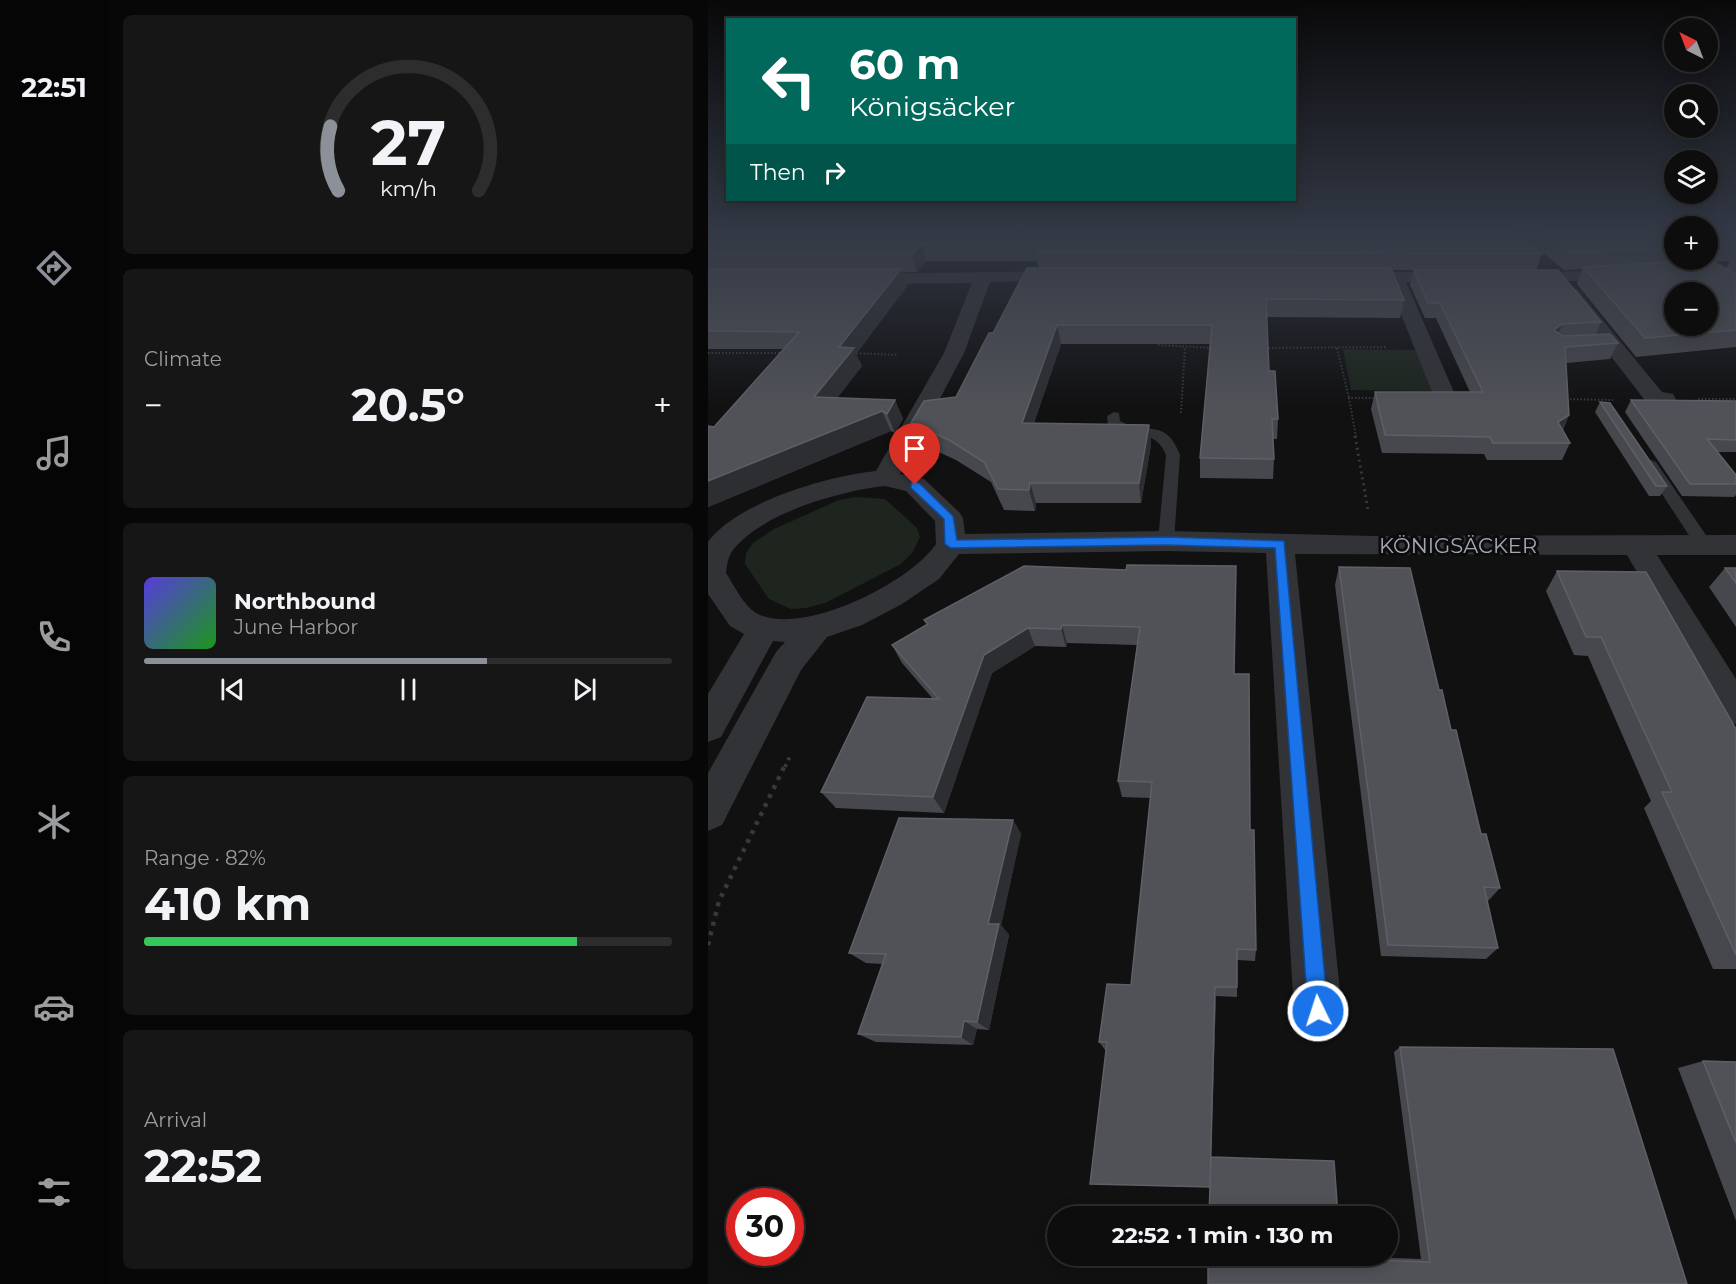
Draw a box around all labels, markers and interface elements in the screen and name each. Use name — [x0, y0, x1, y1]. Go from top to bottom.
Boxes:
north arrow — [1664, 18, 1718, 72]
map controls — [1664, 18, 1718, 336]
text: 60 m — [849, 38, 960, 90]
icon: left — [750, 42, 828, 120]
text: 22:51 — [21, 71, 87, 104]
button: search — [1664, 84, 1718, 138]
text: Königsäcker — [849, 90, 1015, 123]
text: 27 — [370, 106, 446, 182]
button: layers — [1664, 150, 1718, 204]
icon: right — [818, 156, 851, 189]
text: Then — [750, 159, 806, 186]
text: km/h — [379, 176, 437, 202]
button: + — [1664, 216, 1718, 270]
icon: directions — [33, 247, 75, 289]
button: − — [1664, 282, 1718, 336]
text: Climate — [144, 347, 222, 371]
text: 20.5° — [351, 377, 465, 432]
text: − — [144, 385, 163, 425]
text: + — [653, 385, 672, 425]
pin — [889, 423, 940, 485]
icon: music — [33, 432, 75, 474]
icon: arrive — [898, 432, 931, 465]
street label: KÖNIGSÄCKER — [1379, 533, 1537, 558]
text: Northbound — [234, 588, 376, 615]
text: June Harbor — [234, 615, 358, 639]
icon: phone — [33, 616, 75, 658]
icon: previous — [216, 673, 249, 706]
icon: pause — [392, 673, 425, 706]
icon: next — [568, 673, 601, 706]
icon: climate — [33, 801, 75, 843]
text: Range · 82% — [144, 846, 266, 870]
text: 410 km — [144, 876, 311, 931]
position arrow — [1286, 979, 1350, 1043]
icon: car — [33, 986, 75, 1028]
text: Arrival — [144, 1108, 207, 1132]
text: 22:52 — [144, 1138, 262, 1193]
icon: filters — [33, 1171, 75, 1213]
speed limit sign: 30 — [726, 1188, 804, 1266]
text: 22:52 · 1 min · 130 m — [1112, 1222, 1333, 1249]

